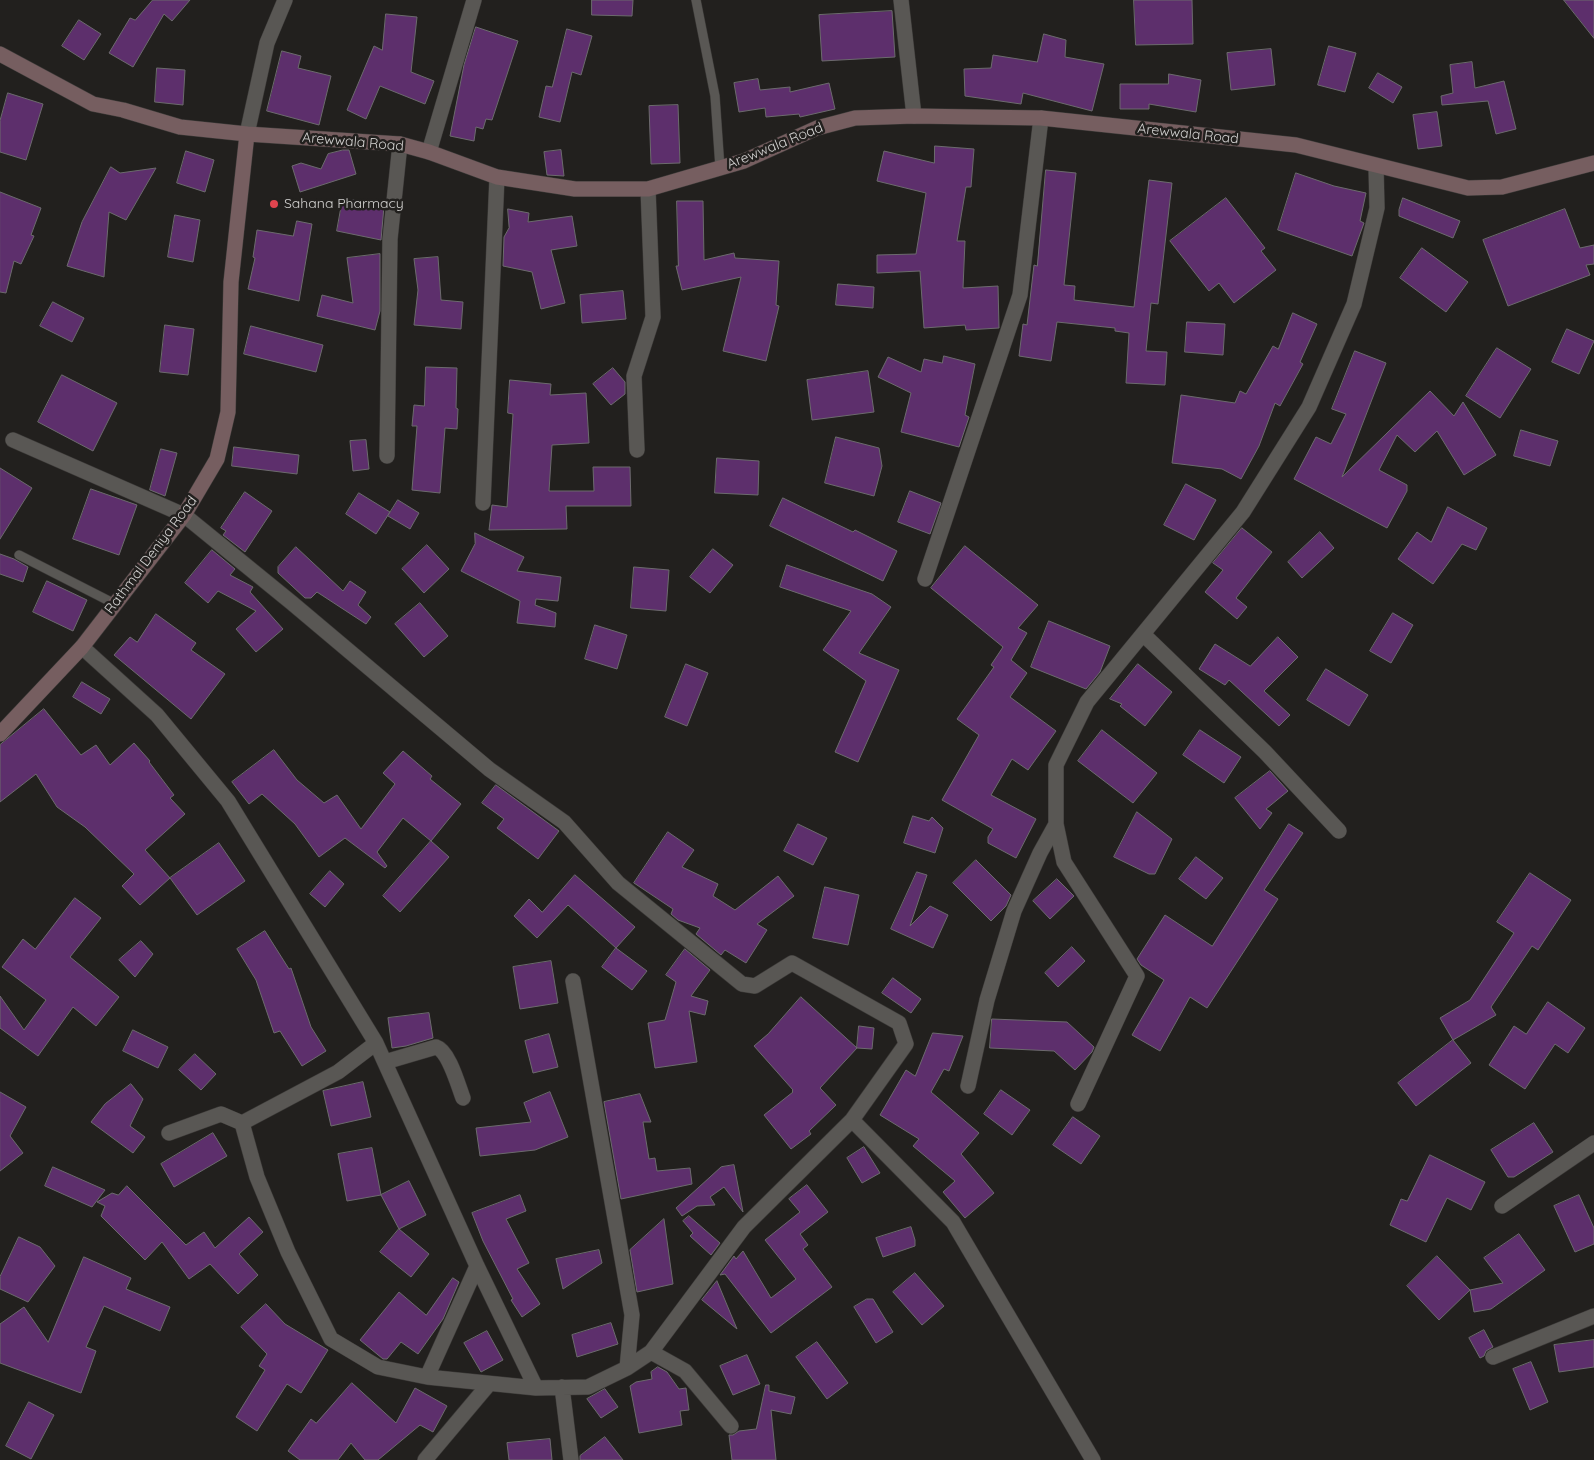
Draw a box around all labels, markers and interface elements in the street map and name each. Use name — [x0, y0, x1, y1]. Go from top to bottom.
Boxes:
street label: Arewwala Road — [725, 119, 825, 173]
street label: Arewwala Road — [1136, 120, 1240, 148]
street label: Arewwala Road — [302, 129, 404, 155]
place label: Sahana Pharmacy — [284, 196, 404, 212]
marker: Sahana Pharmacy — [268, 198, 280, 210]
street label: Rathmal Deniya Road — [101, 493, 201, 617]

